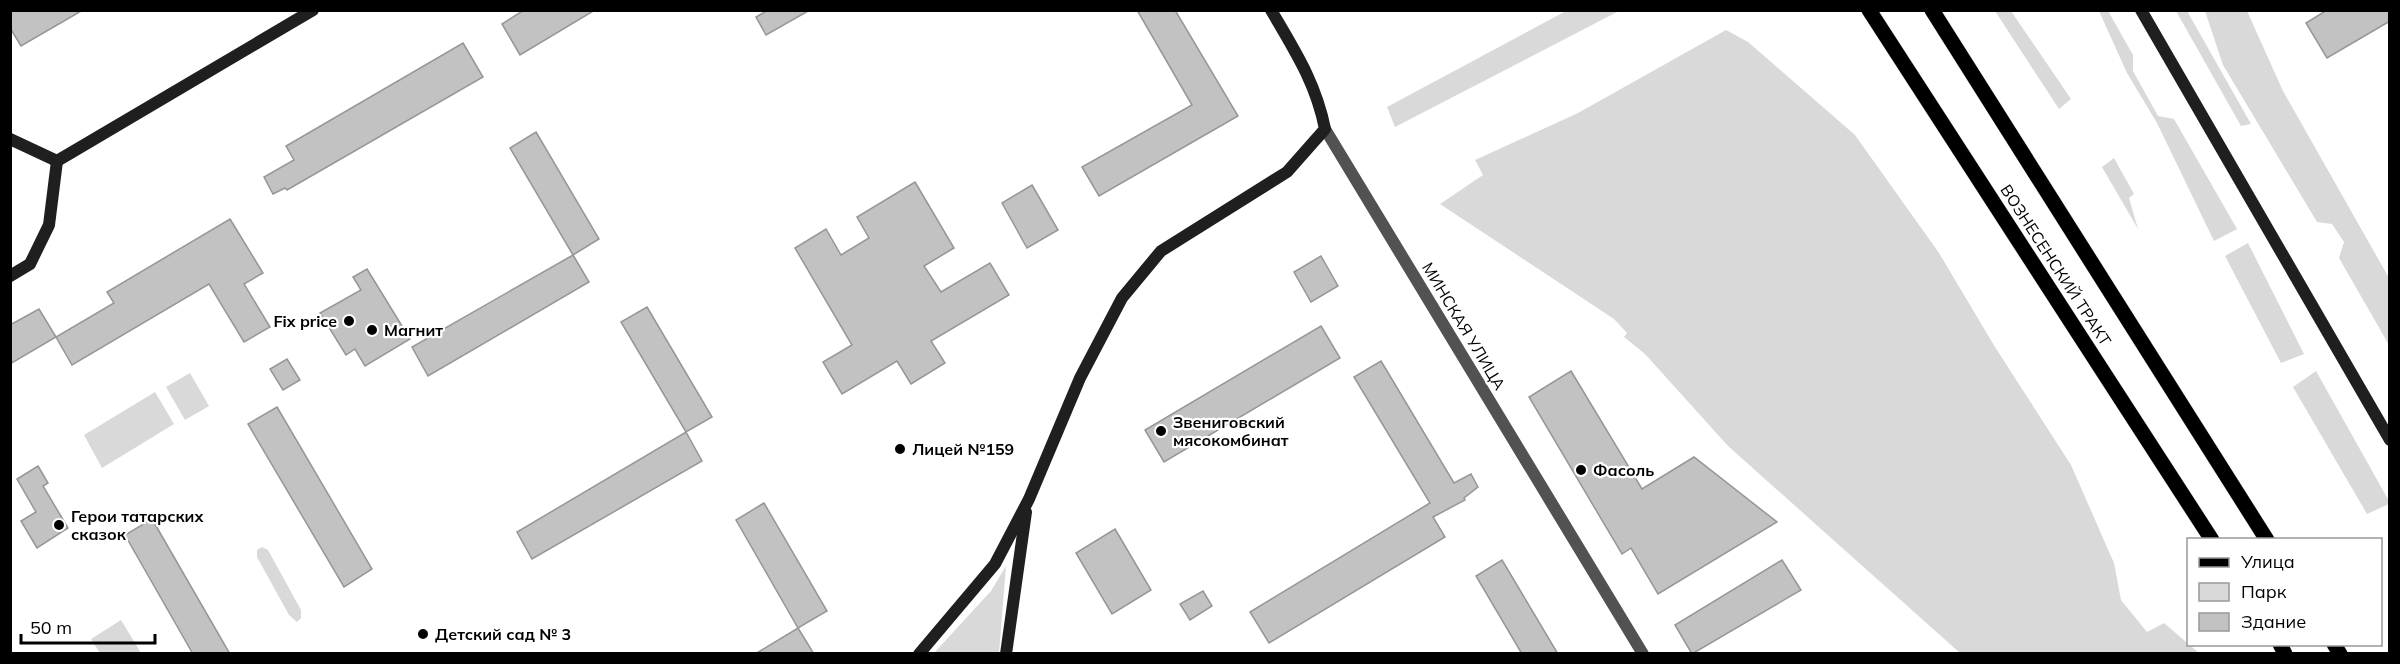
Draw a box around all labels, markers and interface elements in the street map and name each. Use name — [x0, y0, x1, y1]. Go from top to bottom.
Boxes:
street label: ВОЗНЕСЕНСКИЙ ТРАКТ — [1996, 181, 2116, 350]
street label: МИНСКАЯ УЛИЦА — [1418, 259, 1510, 394]
place label: Fix price — [273, 311, 337, 331]
marker: Fix price — [342, 314, 356, 328]
place label: Магнит — [384, 320, 443, 340]
marker: Магнит — [365, 323, 379, 337]
place label: Звениговский мясокомбинат — [1173, 412, 1289, 450]
marker: Звениговский мясокомбинат — [1154, 424, 1168, 438]
place label: Лицей №159 — [912, 439, 1014, 459]
marker: Лицей №159 — [893, 442, 907, 456]
place label: Фасоль — [1593, 460, 1654, 480]
marker: Фасоль — [1574, 463, 1588, 477]
place label: Герои татарских сказок — [71, 506, 204, 544]
marker: Герои татарских сказок — [52, 518, 66, 532]
legend — [2187, 538, 2382, 646]
text: Улица — [2240, 550, 2295, 573]
text: Парк — [2241, 580, 2287, 603]
scale bar — [21, 607, 154, 645]
text: Здание — [2241, 610, 2306, 633]
text: 50 m — [30, 616, 72, 639]
place label: Детский сад № 3 — [435, 624, 571, 644]
marker: Детский сад № 3 — [416, 627, 430, 641]

